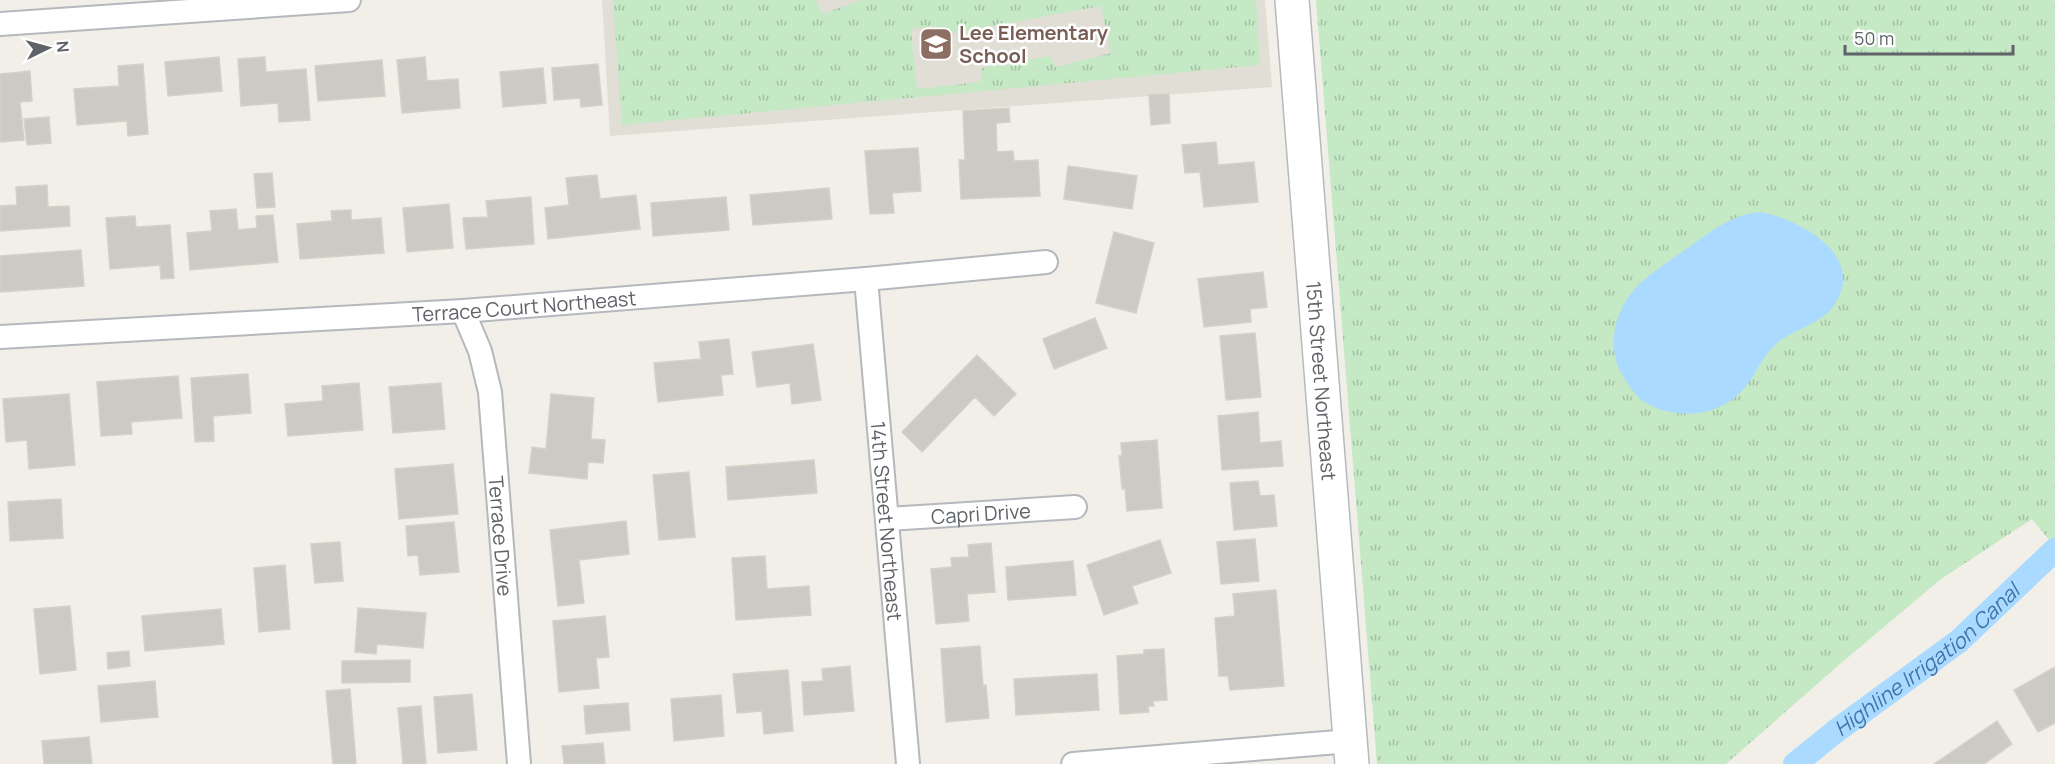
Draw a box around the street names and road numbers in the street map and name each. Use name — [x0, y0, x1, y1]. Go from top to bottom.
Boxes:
street label: 15th Street Northeast — [1301, 280, 1343, 482]
street label: Terrace Court Northeast — [411, 284, 637, 327]
street label: 14th Street Northeast — [865, 420, 909, 622]
street label: Terrace Drive — [483, 475, 519, 597]
street label: Capri Drive — [930, 496, 1032, 530]

